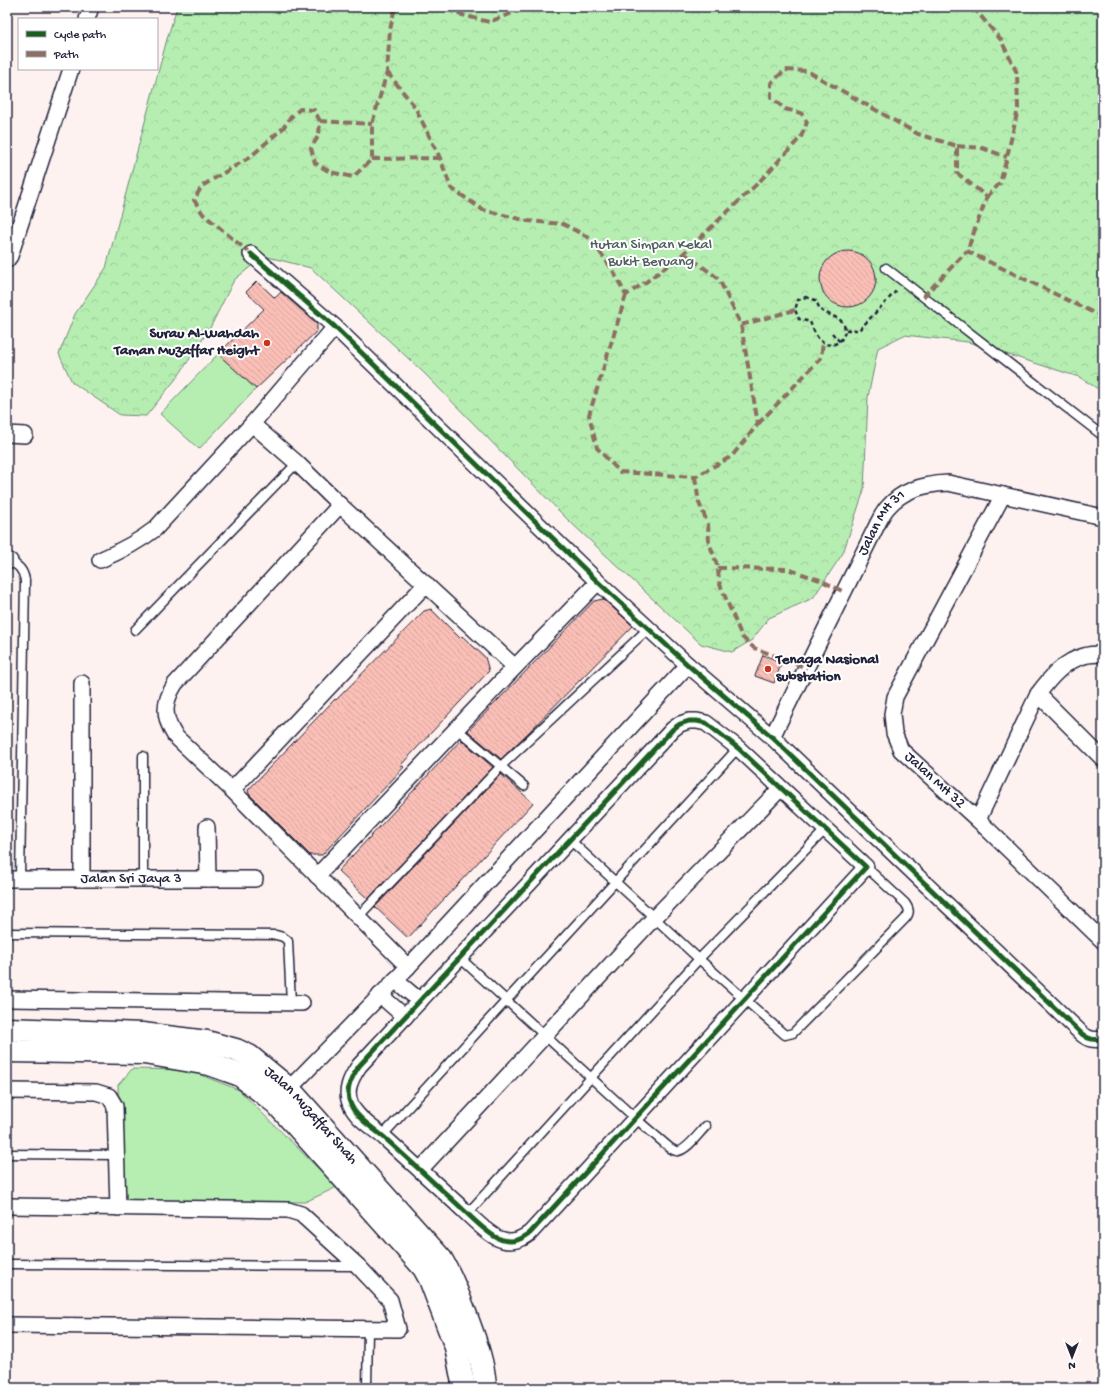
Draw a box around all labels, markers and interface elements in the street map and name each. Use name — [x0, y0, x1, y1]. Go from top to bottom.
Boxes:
legend — [18, 18, 158, 70]
text: Cycle path — [54, 29, 107, 43]
text: Path — [53, 49, 79, 63]
park label: Hutan Simpan Kekal Bukit Beruang — [590, 236, 712, 271]
place label: Surau Al-Wahdah Taman Muzaffar Height — [113, 325, 261, 360]
marker: Surau Al-Wahdah Taman Muzaffar Height — [262, 338, 272, 348]
street label: Jalan MH 31 — [854, 486, 909, 559]
place label: Tenaga Nasional substation — [775, 651, 880, 686]
marker: Tenaga Nasional substation — [763, 664, 773, 674]
street label: Jalan MH 32 — [900, 748, 969, 813]
street label: Jalan Sri Jaya 3 — [80, 870, 182, 888]
street label: Jalan Muzaffar Shah — [260, 1063, 361, 1168]
north arrow — [1052, 1337, 1092, 1377]
text: N — [1068, 1359, 1076, 1371]

